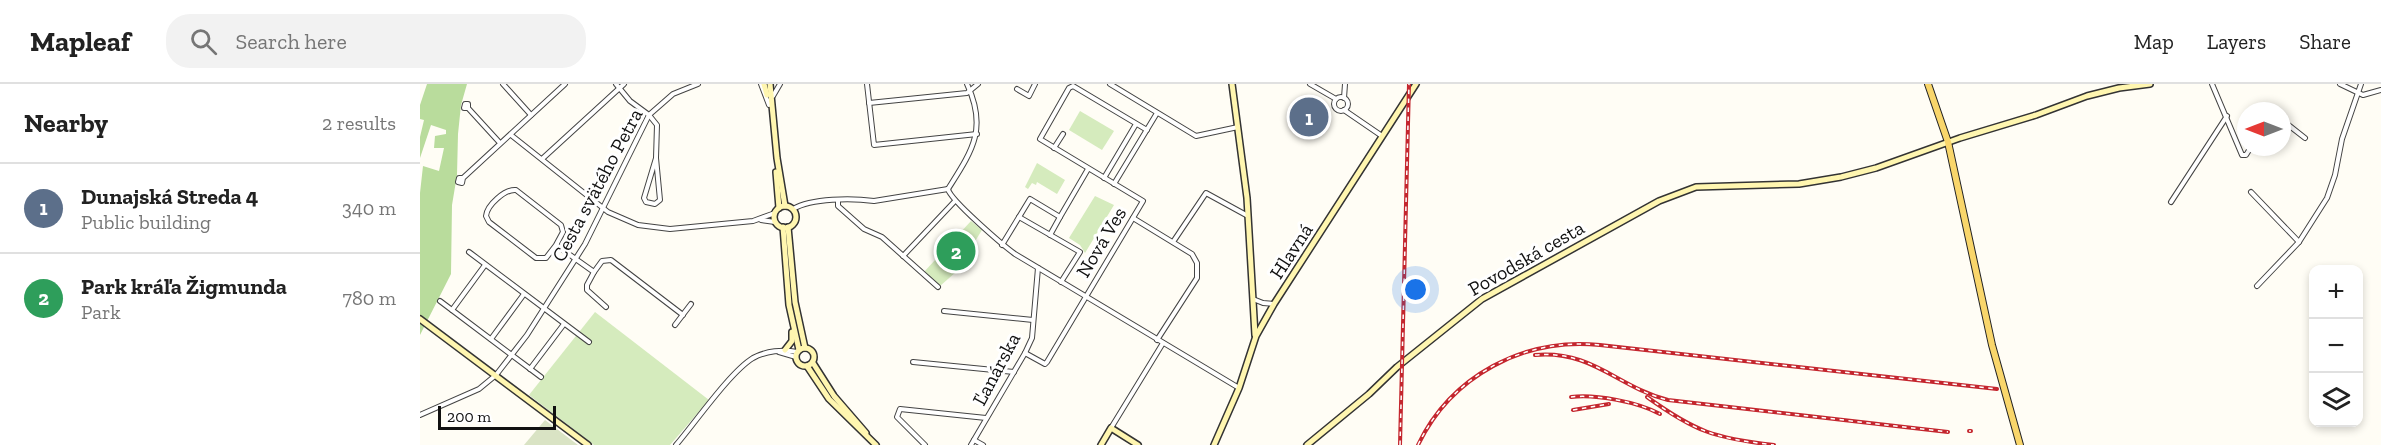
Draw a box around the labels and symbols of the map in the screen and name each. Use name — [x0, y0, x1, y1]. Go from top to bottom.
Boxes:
pin: 1 — [1290, 94, 1328, 140]
north arrow — [2237, 102, 2291, 156]
street label: Cesta svätého Petra — [546, 104, 648, 266]
street label: Nová Ves — [1071, 202, 1131, 282]
street label: Povodská cesta — [1464, 215, 1589, 301]
street label: Hlavná — [1264, 219, 1318, 283]
pin: 2 — [936, 228, 976, 274]
your location — [1401, 275, 1430, 304]
street label: Ľanárska — [967, 328, 1025, 409]
scale bar — [438, 403, 556, 430]

